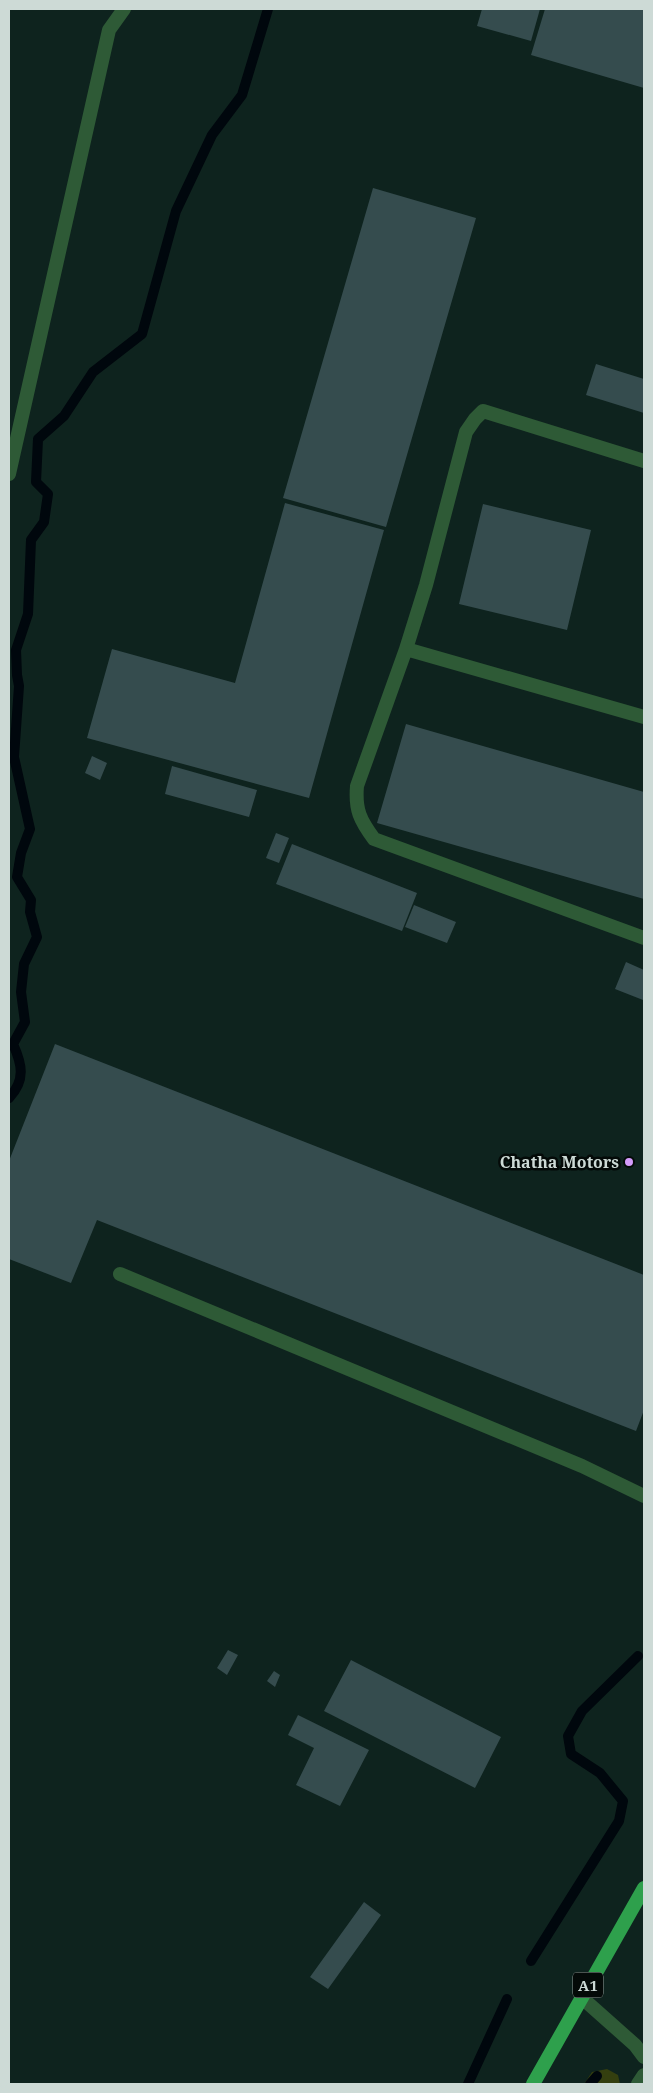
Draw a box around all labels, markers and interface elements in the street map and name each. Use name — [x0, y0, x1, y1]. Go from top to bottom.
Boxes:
place label: Chatha Motors — [500, 1151, 619, 1173]
marker: Chatha Motors — [623, 1156, 635, 1168]
road number: A1 — [573, 1972, 603, 1998]

